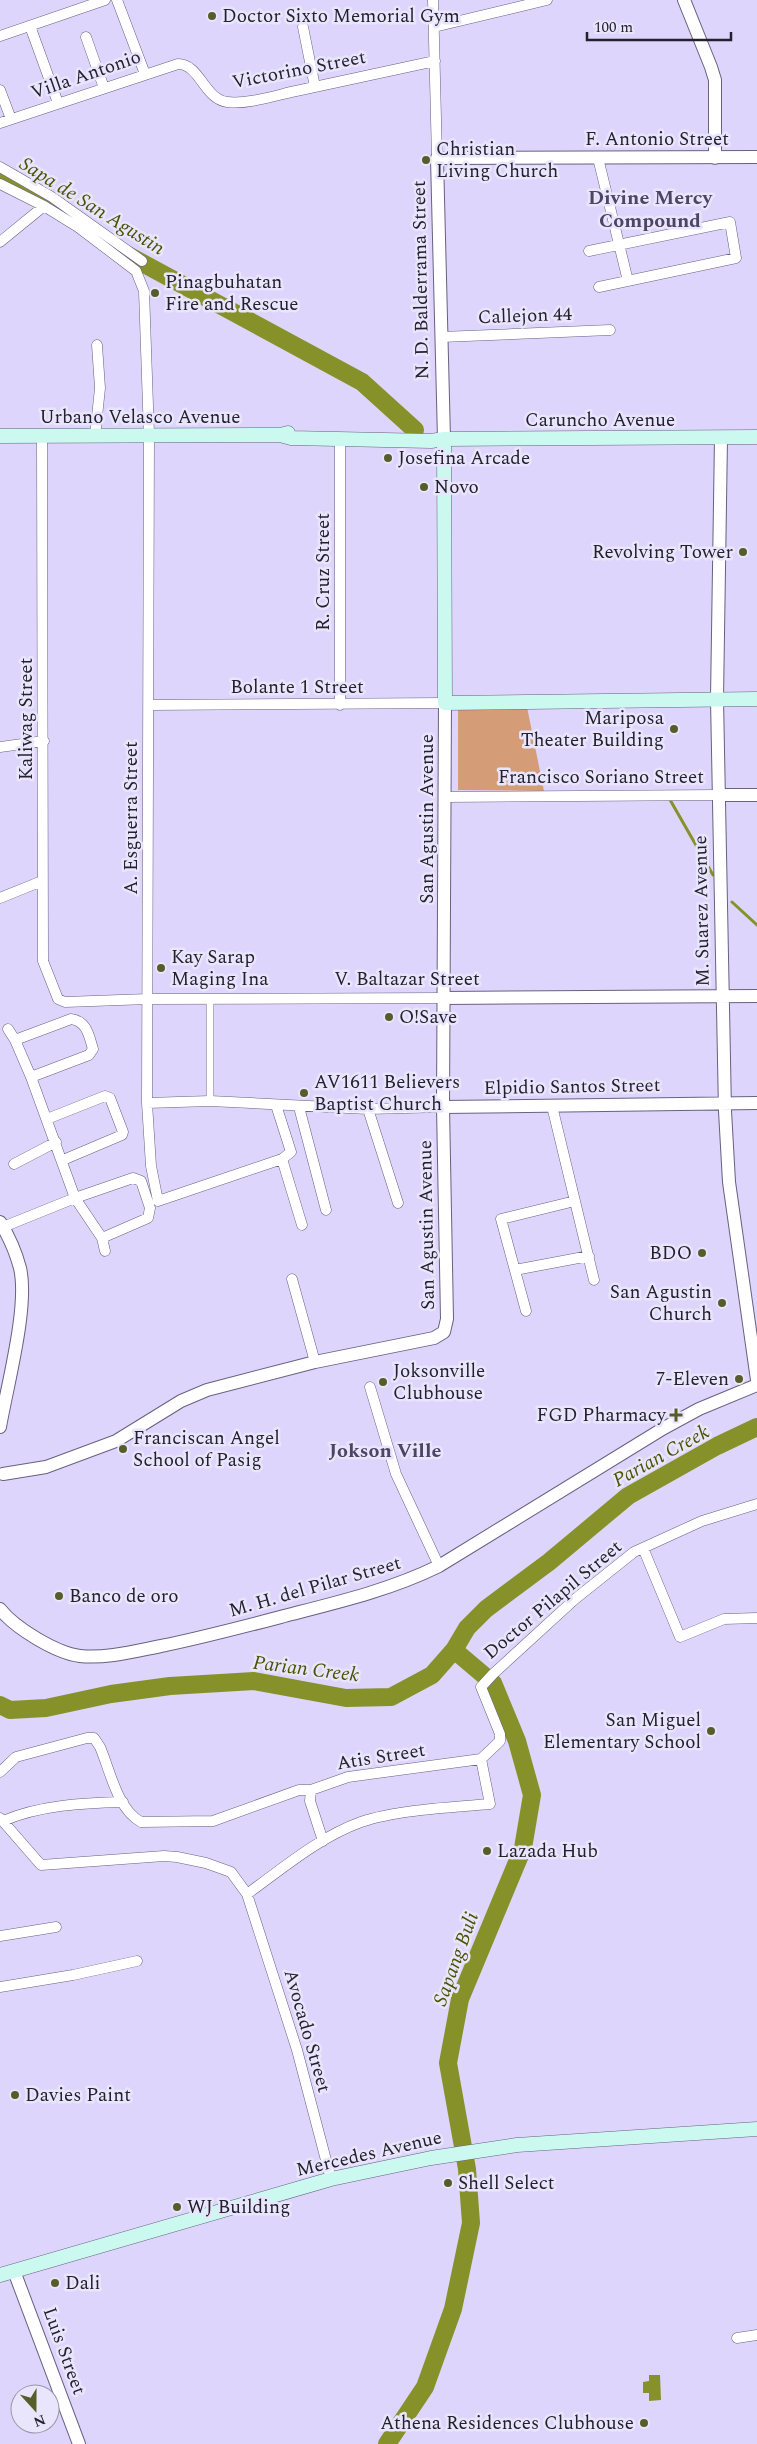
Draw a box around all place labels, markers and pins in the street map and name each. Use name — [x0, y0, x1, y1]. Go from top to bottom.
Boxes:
place label: Doctor Sixto Memorial Gym — [222, 2, 460, 31]
marker: Doctor Sixto Memorial Gym — [206, 10, 218, 22]
place label: Christian Living Church — [436, 135, 558, 186]
marker: Christian Living Church — [420, 154, 432, 166]
place label: Pinagbuhatan Fire and Rescue — [165, 268, 299, 319]
marker: Pinagbuhatan Fire and Rescue — [149, 287, 161, 299]
place label: Josefina Arcade — [398, 444, 530, 473]
marker: Josefina Arcade — [382, 452, 394, 464]
place label: Novo — [434, 473, 479, 502]
marker: Novo — [418, 481, 430, 493]
place label: Revolving Tower — [592, 538, 733, 567]
marker: Revolving Tower — [737, 546, 749, 558]
place label: Mariposa Theater Building — [521, 704, 665, 755]
marker: Mariposa Theater Building — [668, 723, 680, 735]
place label: Kay Sarap Maging Ina — [171, 943, 269, 994]
marker: Kay Sarap Maging Ina — [155, 962, 167, 974]
place label: O!Save — [399, 1003, 457, 1032]
marker: O!Save — [383, 1011, 395, 1023]
place label: AV1611 Believers Baptist Church — [314, 1068, 460, 1119]
marker: AV1611 Believers Baptist Church — [298, 1087, 310, 1099]
place label: BDO — [649, 1239, 692, 1268]
marker: BDO — [696, 1247, 708, 1259]
place label: San Agustin Church — [610, 1278, 712, 1329]
marker: San Agustin Church — [716, 1297, 728, 1309]
place label: Joksonville Clubhouse — [393, 1357, 485, 1408]
place label: 7-Eleven — [656, 1365, 729, 1394]
marker: 7-Eleven — [733, 1373, 745, 1385]
marker: Joksonville Clubhouse — [377, 1376, 389, 1388]
place label: FGD Pharmacy — [537, 1401, 667, 1430]
marker: FGD Pharmacy — [670, 1409, 682, 1421]
place label: Franciscan Angel School of Pasig — [133, 1424, 280, 1475]
marker: Franciscan Angel School of Pasig — [117, 1443, 129, 1455]
place label: Banco de oro — [69, 1582, 179, 1611]
marker: Banco de oro — [53, 1590, 65, 1602]
place label: San Miguel Elementary School — [543, 1706, 701, 1757]
marker: San Miguel Elementary School — [705, 1725, 717, 1737]
place label: Lazada Hub — [497, 1837, 598, 1866]
marker: Lazada Hub — [481, 1845, 493, 1857]
place label: Davies Paint — [25, 2081, 131, 2110]
marker: Davies Paint — [9, 2089, 21, 2101]
place label: Shell Select — [458, 2169, 555, 2198]
marker: Shell Select — [442, 2177, 454, 2189]
place label: WJ Building — [187, 2193, 290, 2222]
marker: WJ Building — [171, 2201, 183, 2213]
place label: Dali — [65, 2269, 100, 2298]
marker: Dali — [49, 2277, 61, 2289]
place label: Athena Residences Clubhouse — [380, 2409, 634, 2438]
marker: Athena Residences Clubhouse — [638, 2417, 650, 2429]

